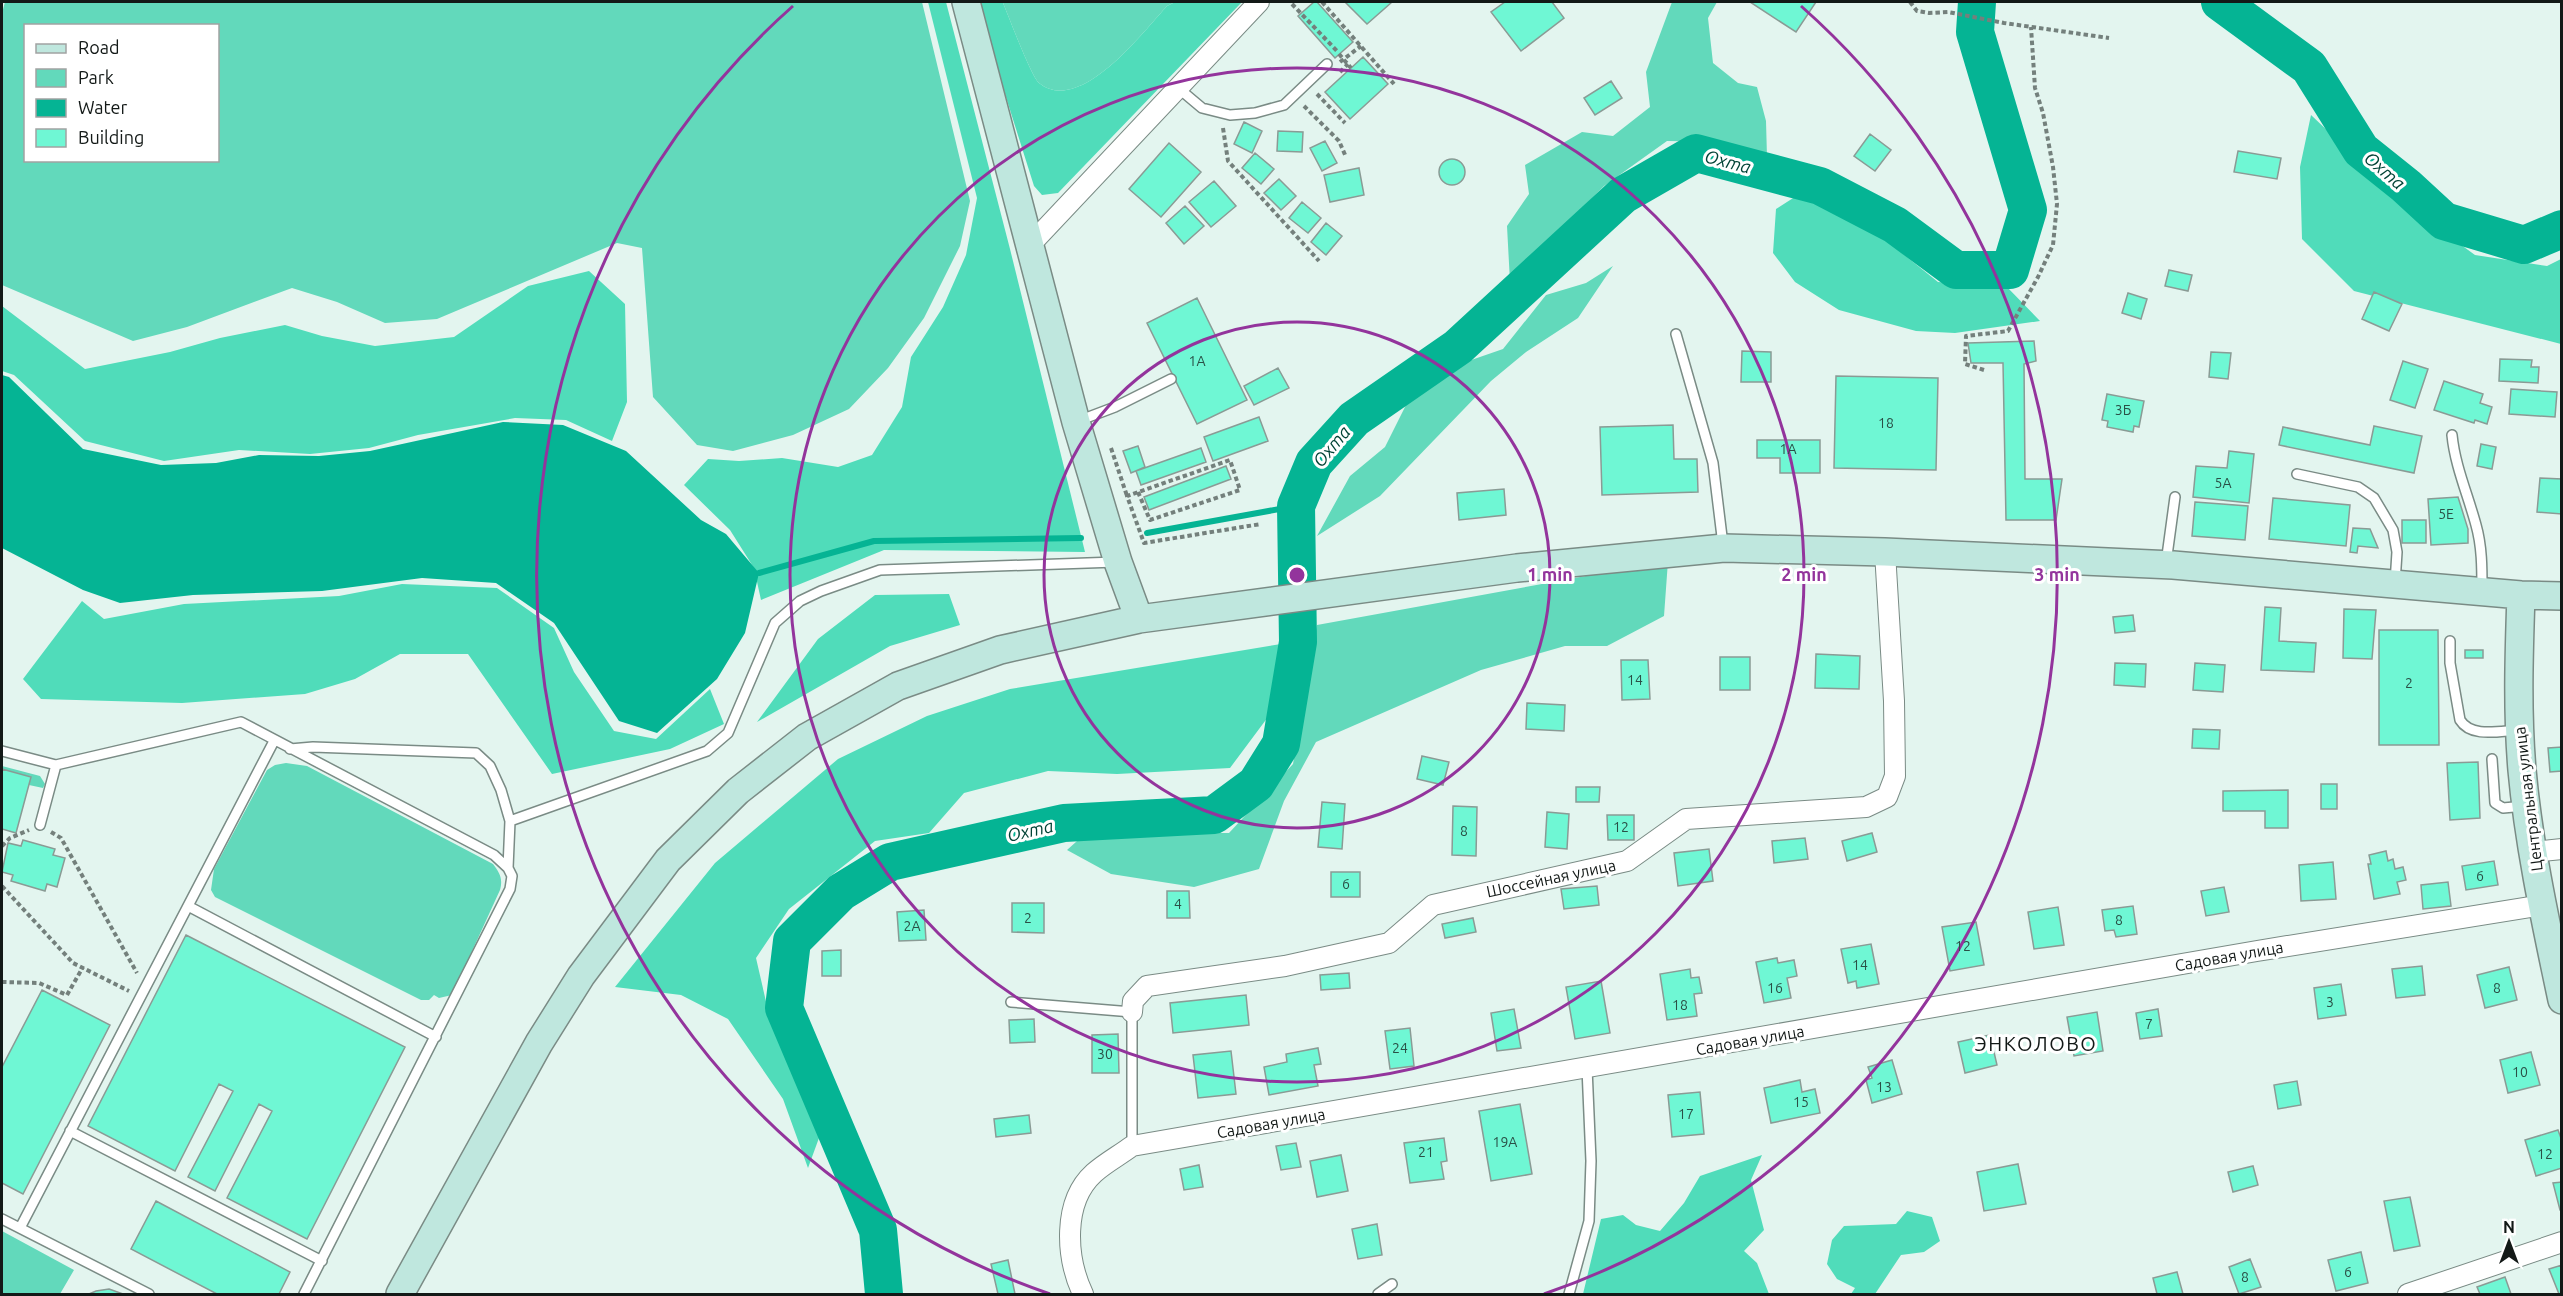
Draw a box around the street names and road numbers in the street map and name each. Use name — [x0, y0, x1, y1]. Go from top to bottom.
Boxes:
street label: Центральная улица — [2510, 726, 2546, 872]
street label: Шоссейная улица — [1485, 856, 1617, 900]
street label: Садовая улица — [2173, 938, 2285, 974]
street label: Садовая улица — [1694, 1022, 1806, 1058]
street label: Садовая улица — [1215, 1105, 1327, 1141]

